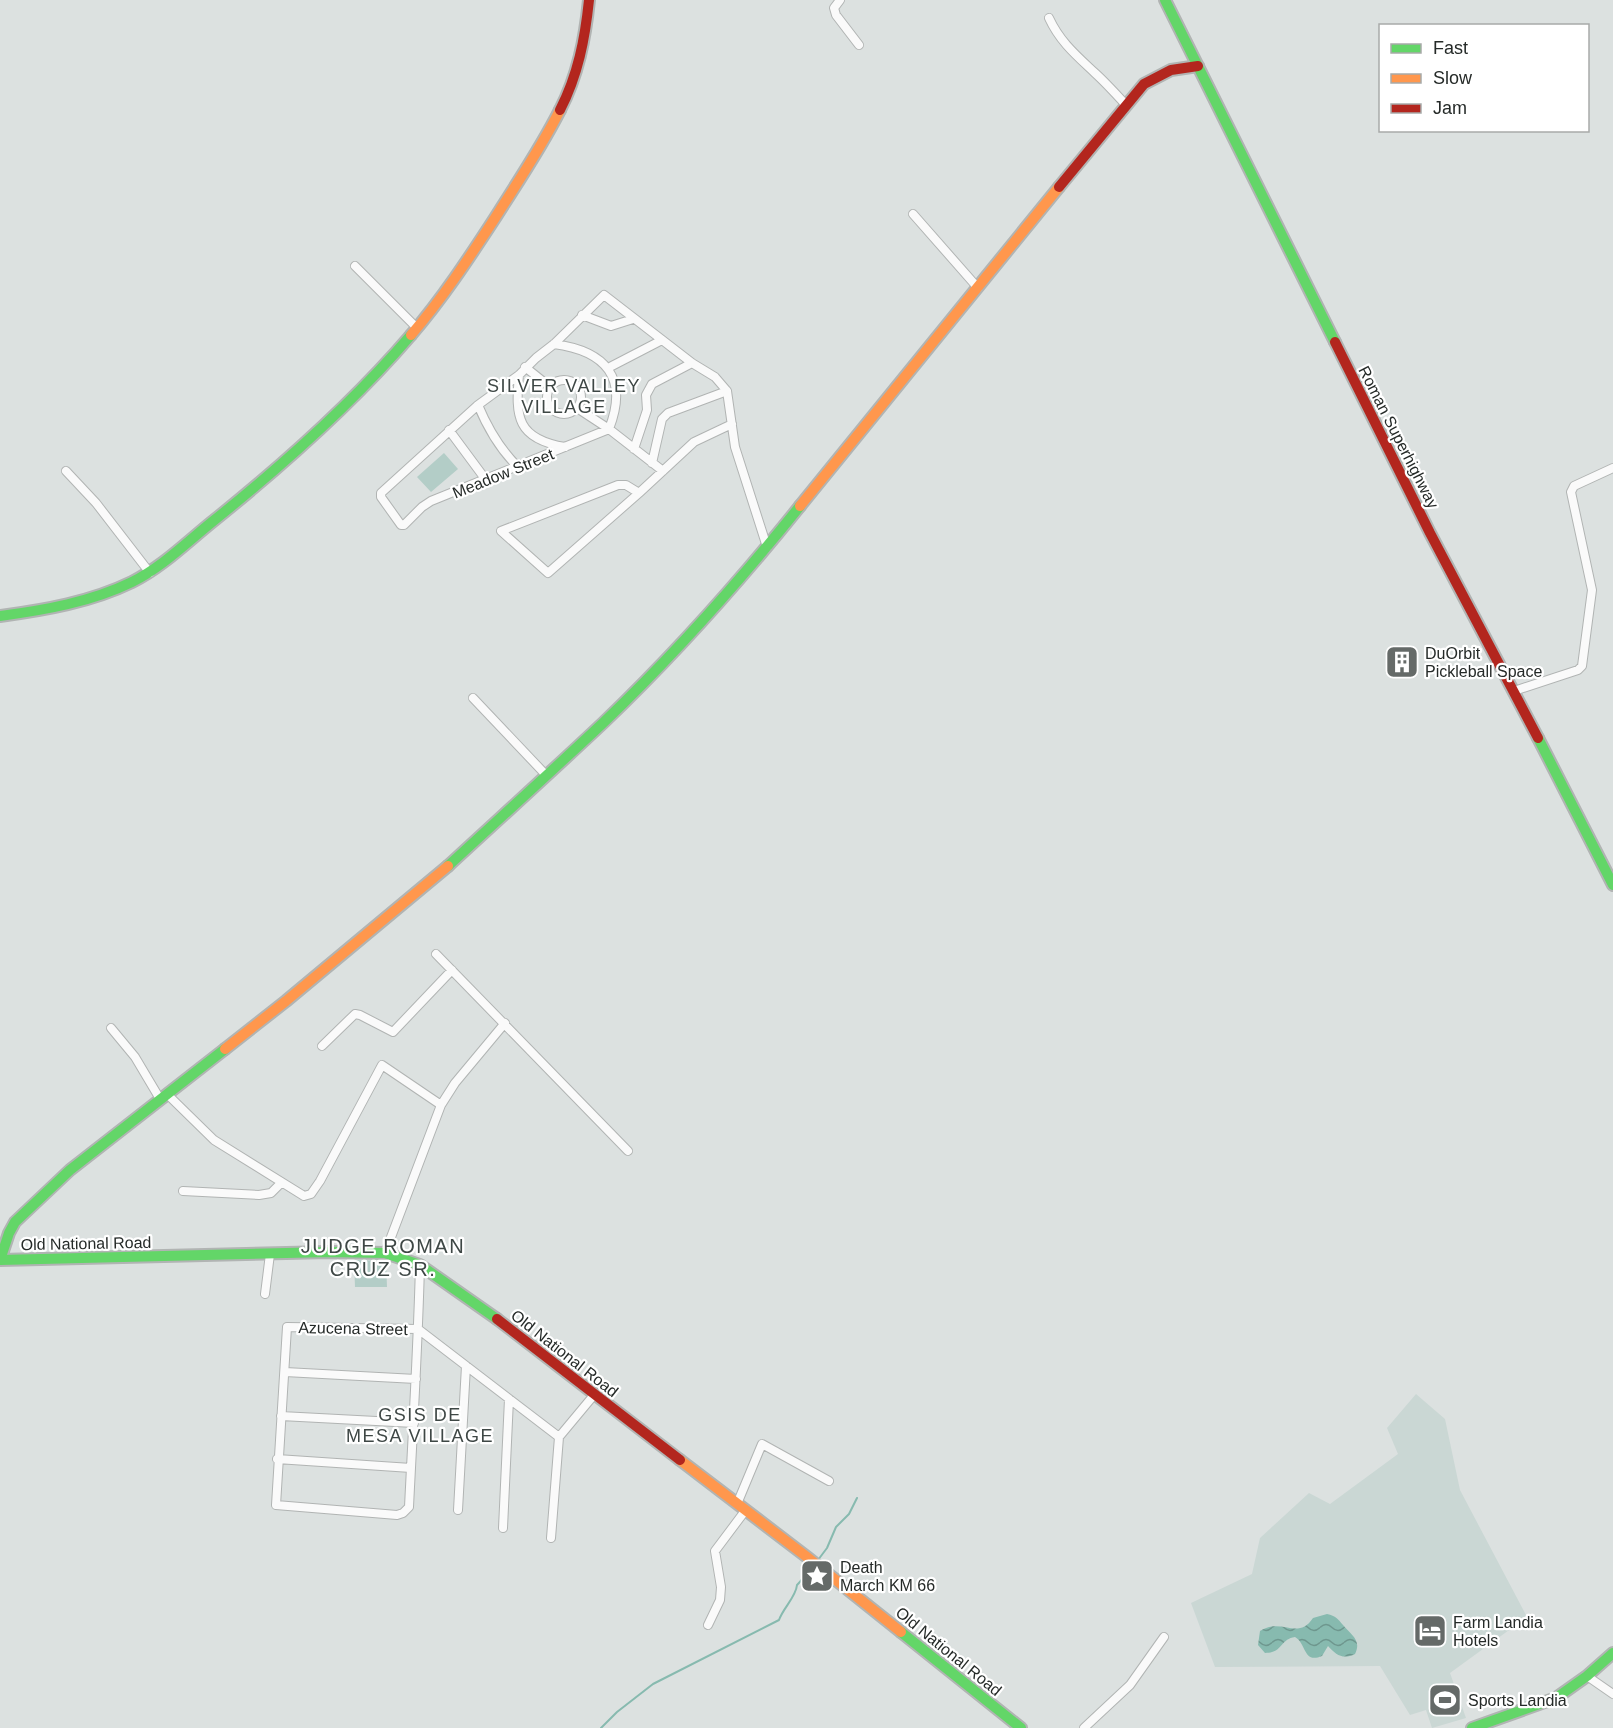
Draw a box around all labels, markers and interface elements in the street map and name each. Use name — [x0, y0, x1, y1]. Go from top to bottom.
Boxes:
legend — [1379, 24, 1589, 132]
text: Fast — [1433, 38, 1468, 58]
text: Slow — [1433, 68, 1473, 88]
text: Jam — [1433, 98, 1467, 118]
street label: Roman Superhighway — [1355, 363, 1442, 511]
district label: SILVER VALLEY VILLAGE — [487, 376, 641, 417]
street label: Meadow Street — [450, 445, 557, 502]
building icon: DuOrbit Pickleball Space — [1384, 644, 1420, 680]
place label: DuOrbit Pickleball Space — [1425, 645, 1543, 680]
street label: Old National Road — [20, 1234, 152, 1253]
district label: JUDGE ROMAN CRUZ SR. — [301, 1235, 465, 1280]
street label: Old National Road — [508, 1306, 621, 1400]
street label: Azucena Street — [298, 1319, 408, 1338]
district label: GSIS DE MESA VILLAGE — [346, 1405, 494, 1446]
place icon: Death March KM 66 — [799, 1558, 835, 1594]
place label: Death March KM 66 — [840, 1559, 935, 1594]
street label: Old National Road — [893, 1604, 1005, 1699]
hotel icon: Farm Landia Hotels — [1412, 1613, 1448, 1649]
place label: Farm Landia Hotels — [1453, 1614, 1543, 1649]
sports icon: Sports Landia — [1427, 1682, 1463, 1718]
place label: Sports Landia — [1468, 1692, 1567, 1709]

